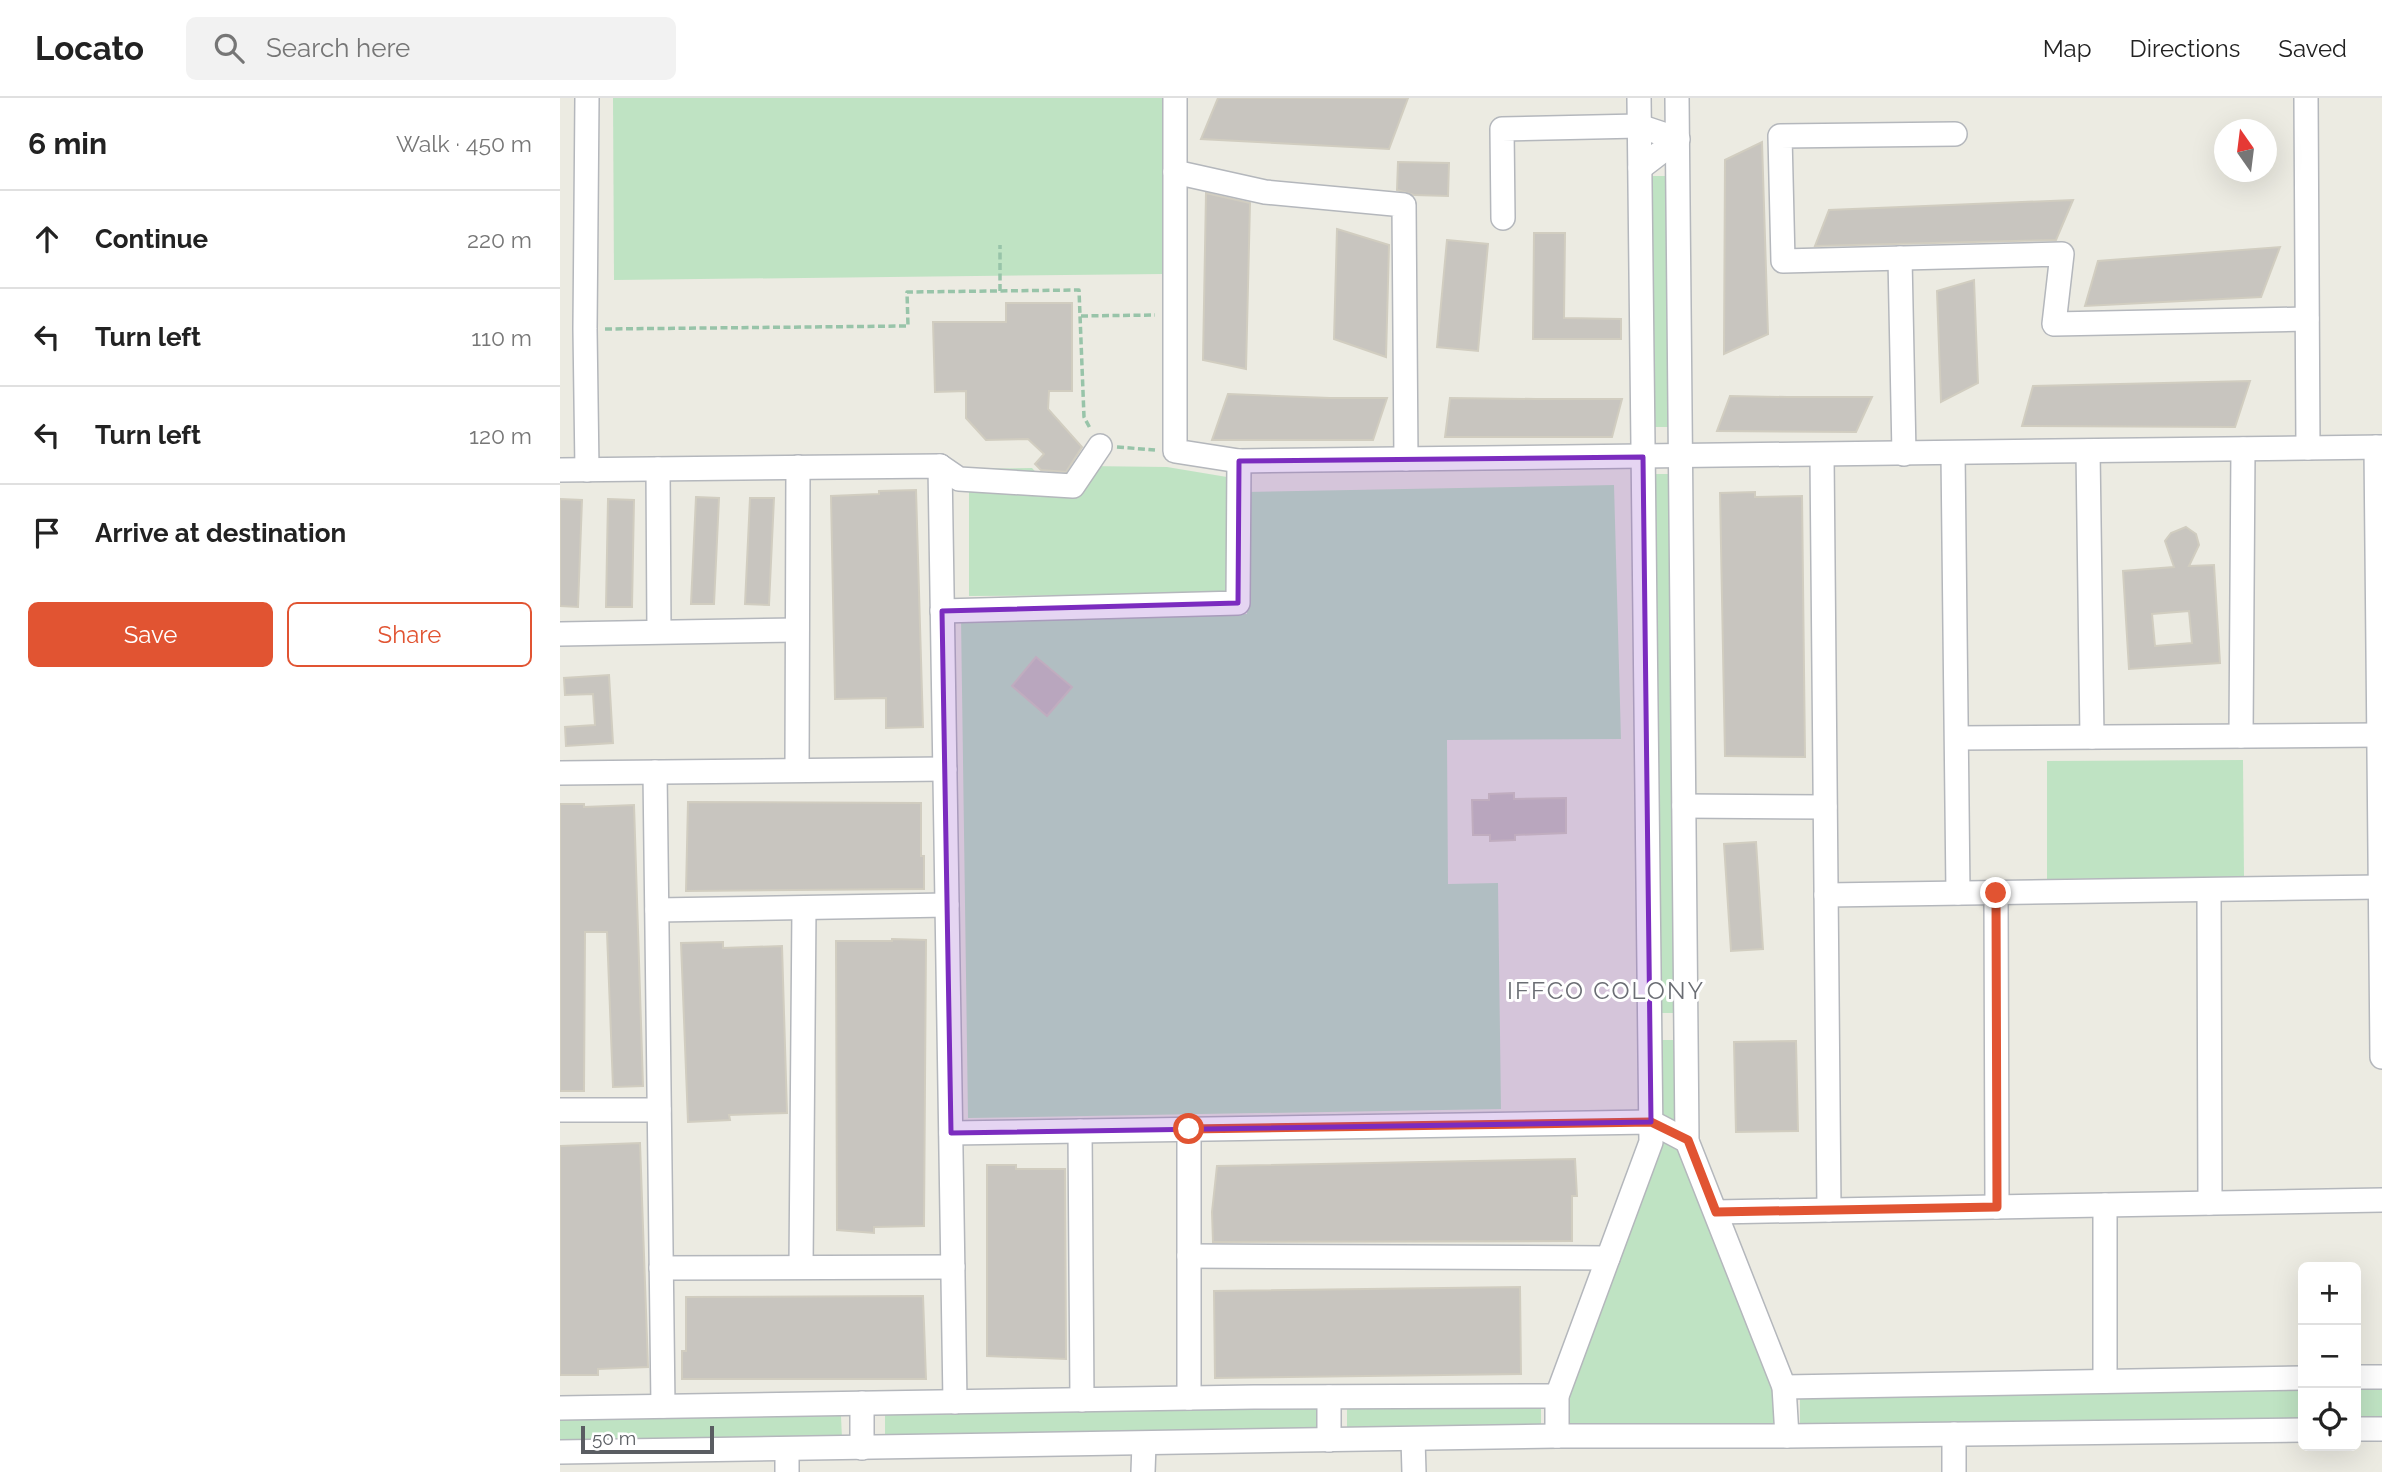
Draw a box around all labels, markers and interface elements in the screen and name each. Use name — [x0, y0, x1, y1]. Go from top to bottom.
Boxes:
search box — [186, 17, 676, 80]
text: Locato — [35, 29, 144, 68]
icon: search — [210, 29, 248, 67]
text: Search here — [266, 33, 410, 63]
text: Map — [2043, 34, 2092, 63]
text: Directions — [2130, 34, 2240, 63]
text: Saved — [2278, 34, 2347, 63]
north arrow — [2214, 119, 2277, 182]
text: 6 min — [28, 126, 107, 161]
text: Walk · 450 m — [396, 130, 532, 157]
icon: ahead — [28, 220, 66, 258]
text: Continue — [95, 224, 208, 254]
text: 220 m — [467, 226, 532, 253]
icon: left — [28, 318, 66, 356]
text: Turn left — [95, 322, 201, 352]
text: 110 m — [471, 324, 532, 351]
icon: left — [28, 416, 66, 454]
text: Turn left — [95, 420, 201, 450]
text: 120 m — [469, 422, 532, 449]
icon: arrive — [28, 514, 66, 552]
text: Arrive at destination — [95, 518, 346, 548]
button: Save — [28, 602, 273, 667]
button: Share — [287, 602, 532, 667]
route end — [1980, 877, 2011, 908]
district label: IFFCO COLONY — [1507, 976, 1705, 1005]
route start — [1173, 1113, 1204, 1144]
map controls — [2298, 1262, 2361, 1451]
button: + — [2298, 1262, 2361, 1325]
button: − — [2298, 1325, 2361, 1388]
button: locate — [2298, 1388, 2361, 1451]
scale bar — [581, 1423, 714, 1455]
text: 50 m — [592, 1427, 636, 1449]

